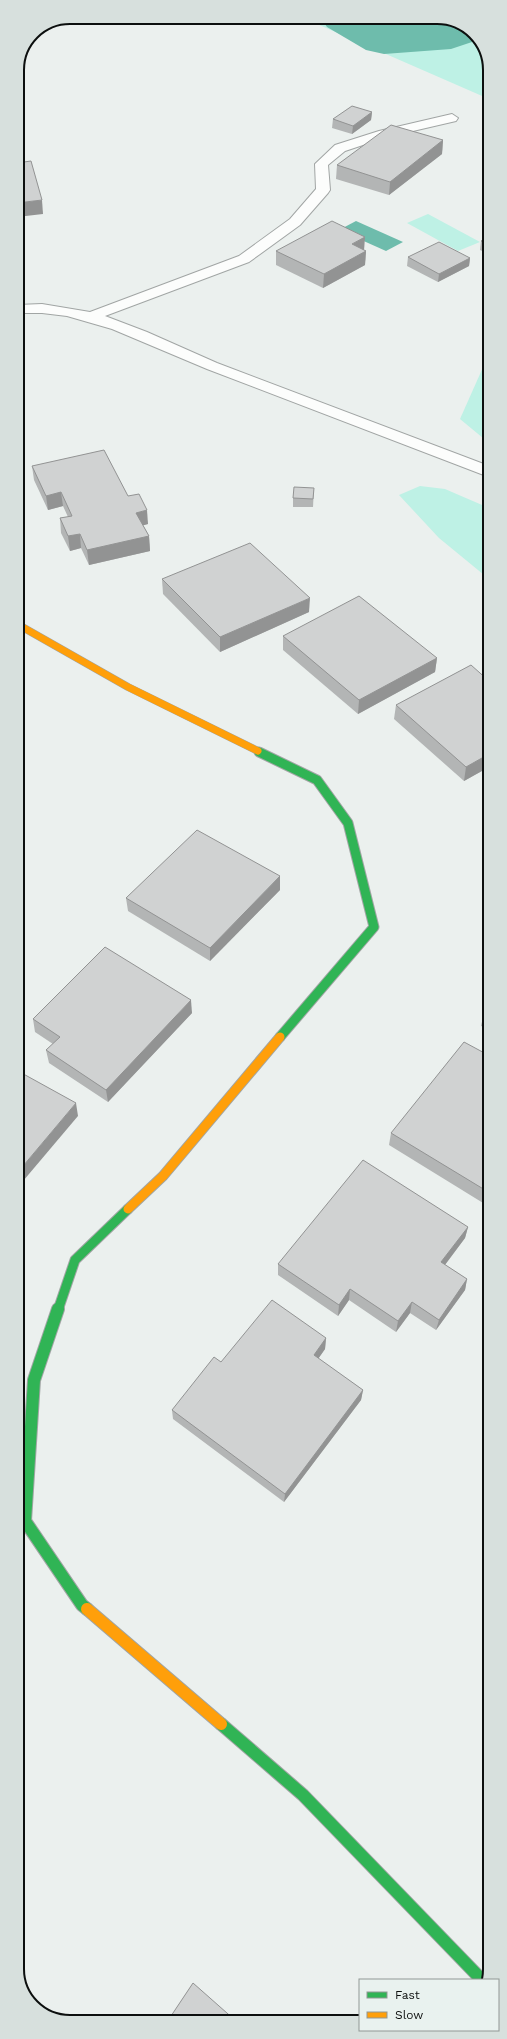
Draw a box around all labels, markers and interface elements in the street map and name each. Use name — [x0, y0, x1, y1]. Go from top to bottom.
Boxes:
legend — [359, 1979, 499, 2031]
text: Fast — [395, 1988, 420, 2002]
text: Slow — [395, 2008, 423, 2022]

